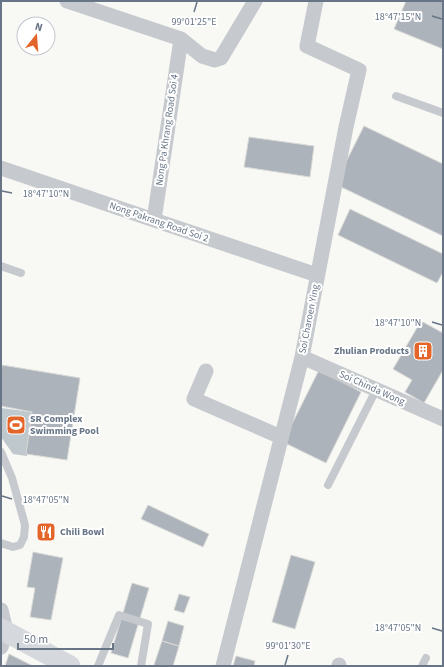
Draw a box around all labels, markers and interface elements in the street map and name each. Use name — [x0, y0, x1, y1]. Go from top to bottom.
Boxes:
text: 18°47'15"N — [375, 10, 421, 24]
text: 99°01'25"E — [171, 15, 217, 29]
north arrow — [16, 16, 56, 56]
text: N — [33, 19, 44, 35]
street label: Nong Pa Khrang Road Soi 4 — [152, 73, 182, 187]
text: 18°47'10"N — [23, 187, 69, 201]
street label: Nong Pakrang Road Soi 2 — [108, 198, 211, 246]
street label: Soi Charoen Ying — [295, 283, 323, 355]
text: 18°47'10"N — [375, 316, 421, 330]
building icon: Zhulian Products — [412, 340, 434, 362]
place label: Zhulian Products — [334, 344, 410, 358]
street label: Soi Chinda Wong — [337, 367, 407, 409]
place label: SR Complex Swimming Pool — [30, 412, 99, 438]
sports icon: SR Complex Swimming Pool — [5, 414, 27, 436]
text: 18°47'05"N — [23, 493, 69, 507]
restaurant icon: Chili Bowl — [35, 521, 57, 543]
place label: Chili Bowl — [60, 525, 104, 539]
text: 18°47'05"N — [375, 621, 421, 635]
scale bar — [18, 625, 113, 651]
text: 50 m — [24, 631, 48, 648]
text: 99°01'30"E — [265, 639, 311, 653]

